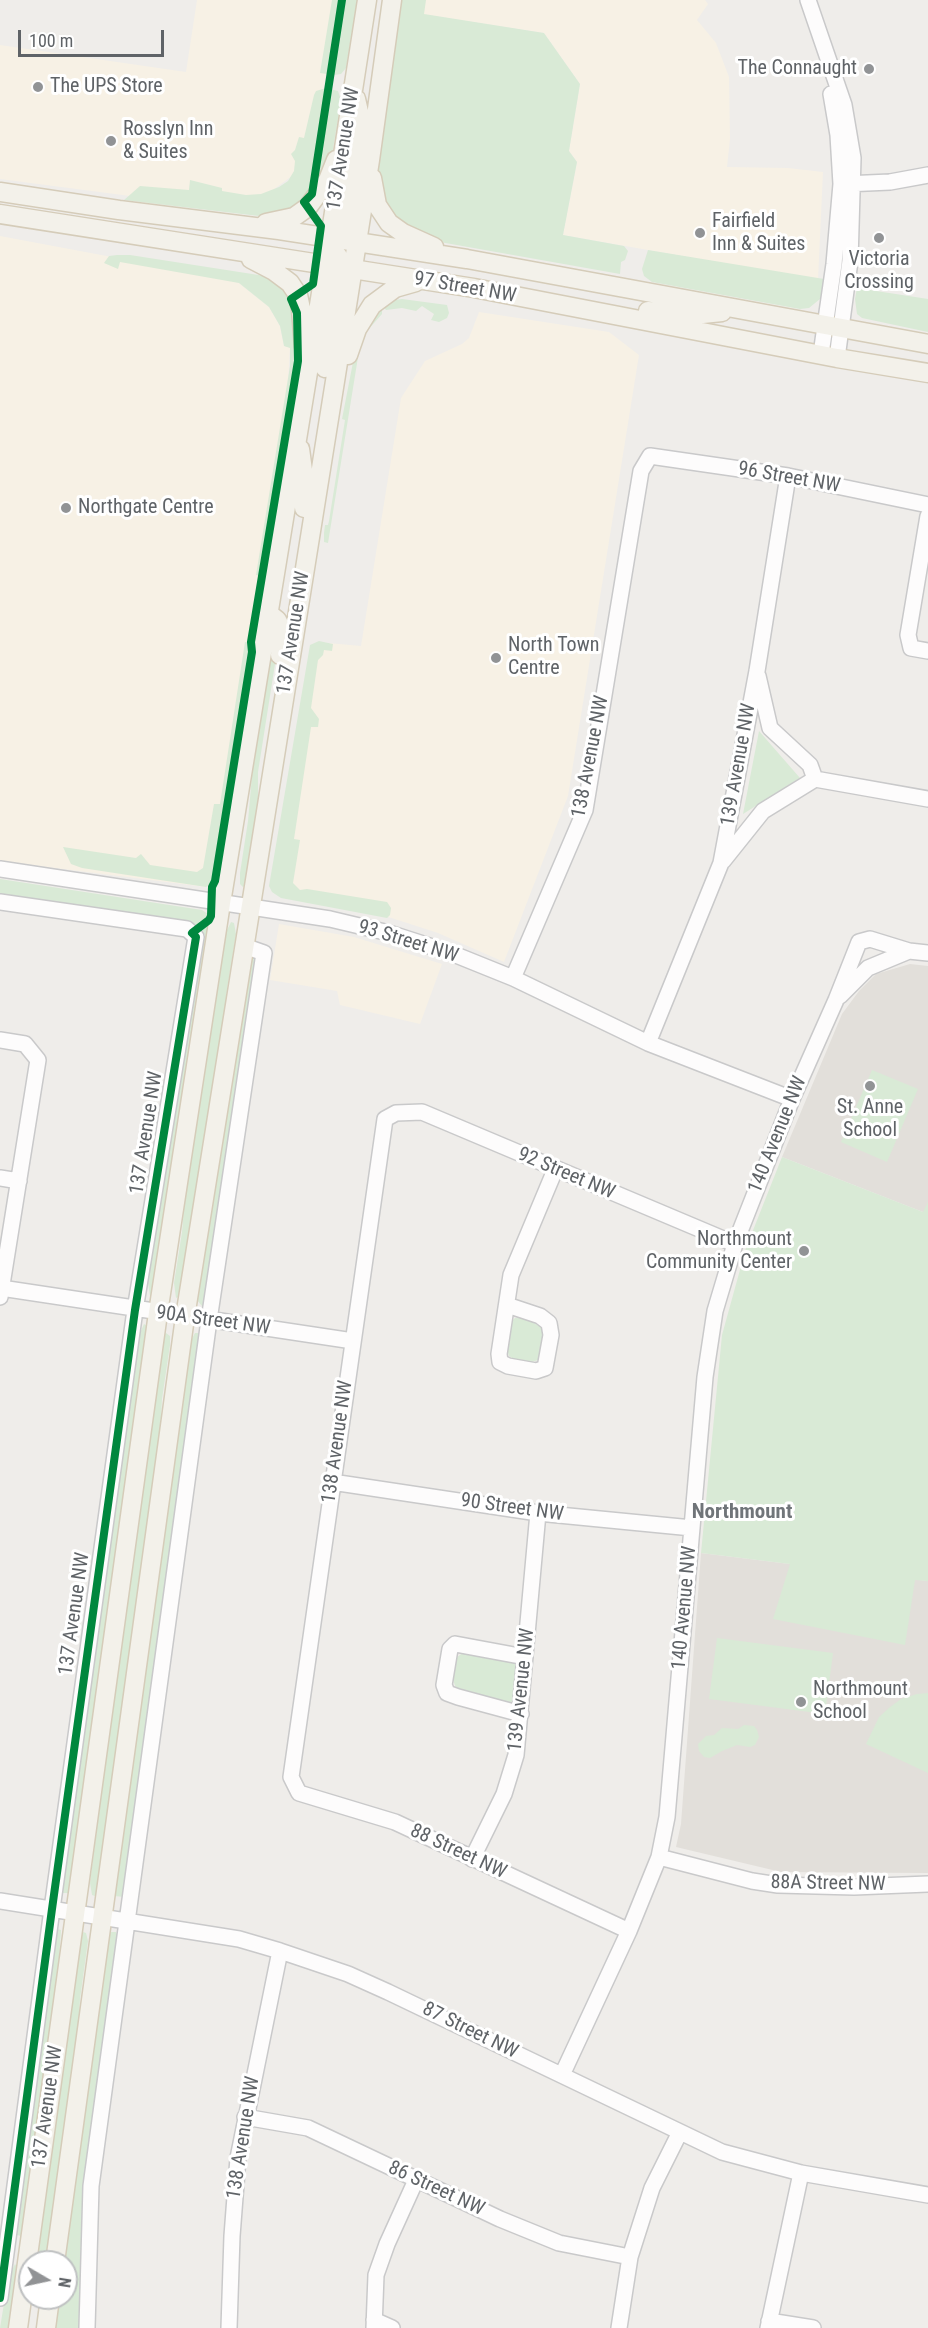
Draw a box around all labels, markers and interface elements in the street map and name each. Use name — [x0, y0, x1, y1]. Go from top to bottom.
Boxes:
scale bar — [21, 18, 166, 56]
text: 100 m — [29, 30, 73, 51]
place label: The Connaught — [738, 57, 857, 81]
marker: The Connaught — [862, 62, 876, 76]
place label: The UPS Store — [50, 75, 163, 99]
marker: The UPS Store — [31, 80, 45, 94]
street label: 137 Avenue NW — [322, 86, 366, 212]
place label: Rosslyn Inn & Suites — [123, 118, 213, 165]
marker: Rosslyn Inn & Suites — [104, 134, 118, 148]
place label: Fairfield Inn & Suites — [712, 210, 805, 257]
marker: Fairfield Inn & Suites — [693, 226, 707, 240]
marker: Victoria Crossing — [872, 231, 886, 245]
place label: Victoria Crossing — [844, 248, 914, 295]
street label: 97 Street NW — [412, 267, 518, 309]
street label: 96 Street NW — [736, 457, 842, 499]
place label: Northgate Centre — [78, 496, 214, 520]
marker: Northgate Centre — [59, 501, 73, 515]
street label: 137 Avenue NW — [272, 570, 316, 696]
place label: North Town Centre — [508, 634, 599, 681]
marker: North Town Centre — [489, 651, 503, 665]
street label: 138 Avenue NW — [567, 694, 615, 820]
street label: 139 Avenue NW — [716, 702, 762, 828]
street label: 93 Street NW — [355, 915, 461, 969]
street label: 137 Avenue NW — [125, 1070, 169, 1196]
street label: 140 Avenue NW — [744, 1073, 812, 1197]
marker: St. Anne School — [863, 1079, 877, 1093]
place label: St. Anne School — [837, 1096, 903, 1143]
street label: 92 Street NW — [514, 1143, 618, 1205]
place label: Northmount Community Center — [646, 1228, 792, 1275]
marker: Northmount Community Center — [797, 1244, 811, 1258]
street label: 90A Street NW — [154, 1301, 272, 1341]
street label: 138 Avenue NW — [317, 1379, 359, 1505]
street label: 90 Street NW — [459, 1489, 565, 1527]
district label: Northmount — [692, 1500, 792, 1526]
street label: 140 Avenue NW — [668, 1545, 702, 1671]
street label: 137 Avenue NW — [54, 1551, 96, 1677]
street label: 139 Avenue NW — [504, 1627, 540, 1753]
place label: Northmount School — [813, 1678, 908, 1725]
marker: Northmount School — [794, 1695, 808, 1709]
street label: 88 Street NW — [406, 1819, 510, 1885]
street label: 88A Street NW — [770, 1871, 886, 1897]
street label: 87 Street NW — [418, 1998, 522, 2064]
street label: 137 Avenue NW — [27, 2044, 69, 2170]
street label: 138 Avenue NW — [222, 2075, 266, 2201]
street label: 86 Street NW — [384, 2156, 488, 2222]
north arrow — [18, 2250, 78, 2310]
text: N — [54, 2276, 74, 2289]

